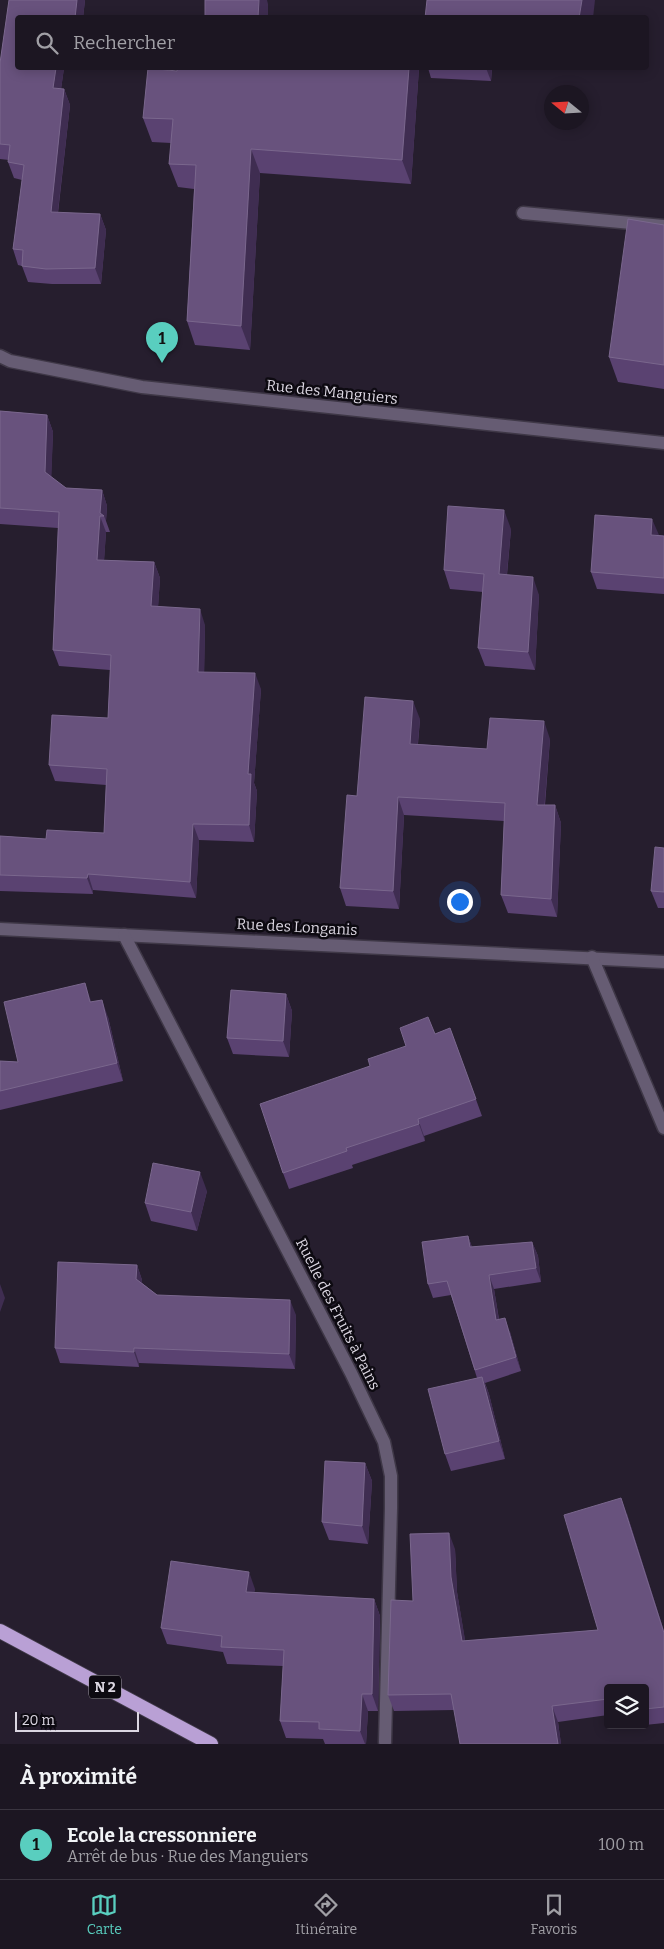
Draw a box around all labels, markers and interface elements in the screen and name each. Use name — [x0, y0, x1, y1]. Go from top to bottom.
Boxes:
search box — [15, 15, 649, 70]
icon: search — [33, 29, 61, 57]
text: Rechercher — [73, 31, 175, 54]
north arrow — [544, 85, 589, 130]
pin: 1 — [146, 322, 178, 363]
street label: Rue des Manguiers — [265, 376, 399, 408]
your location — [447, 889, 473, 915]
street label: Rue des Longanis — [236, 915, 358, 939]
street label: Ruelle des Fruits à Pains — [292, 1235, 384, 1393]
road number: N 2 — [89, 1675, 121, 1698]
map controls — [604, 1684, 649, 1729]
button: layers — [604, 1684, 649, 1729]
scale bar — [15, 1709, 139, 1732]
text: 20 m — [22, 1712, 55, 1729]
text: À proximité — [20, 1764, 137, 1790]
text: Ecole la cressonniere — [67, 1824, 257, 1847]
text: 1 — [33, 1835, 39, 1854]
text: 100 m — [599, 1835, 644, 1854]
text: Arrêt de bus · Rue des Manguiers — [67, 1847, 308, 1866]
tab: Carte — [87, 1891, 122, 1938]
tab: Itinéraire — [295, 1891, 357, 1938]
tab: Favoris — [530, 1891, 577, 1938]

